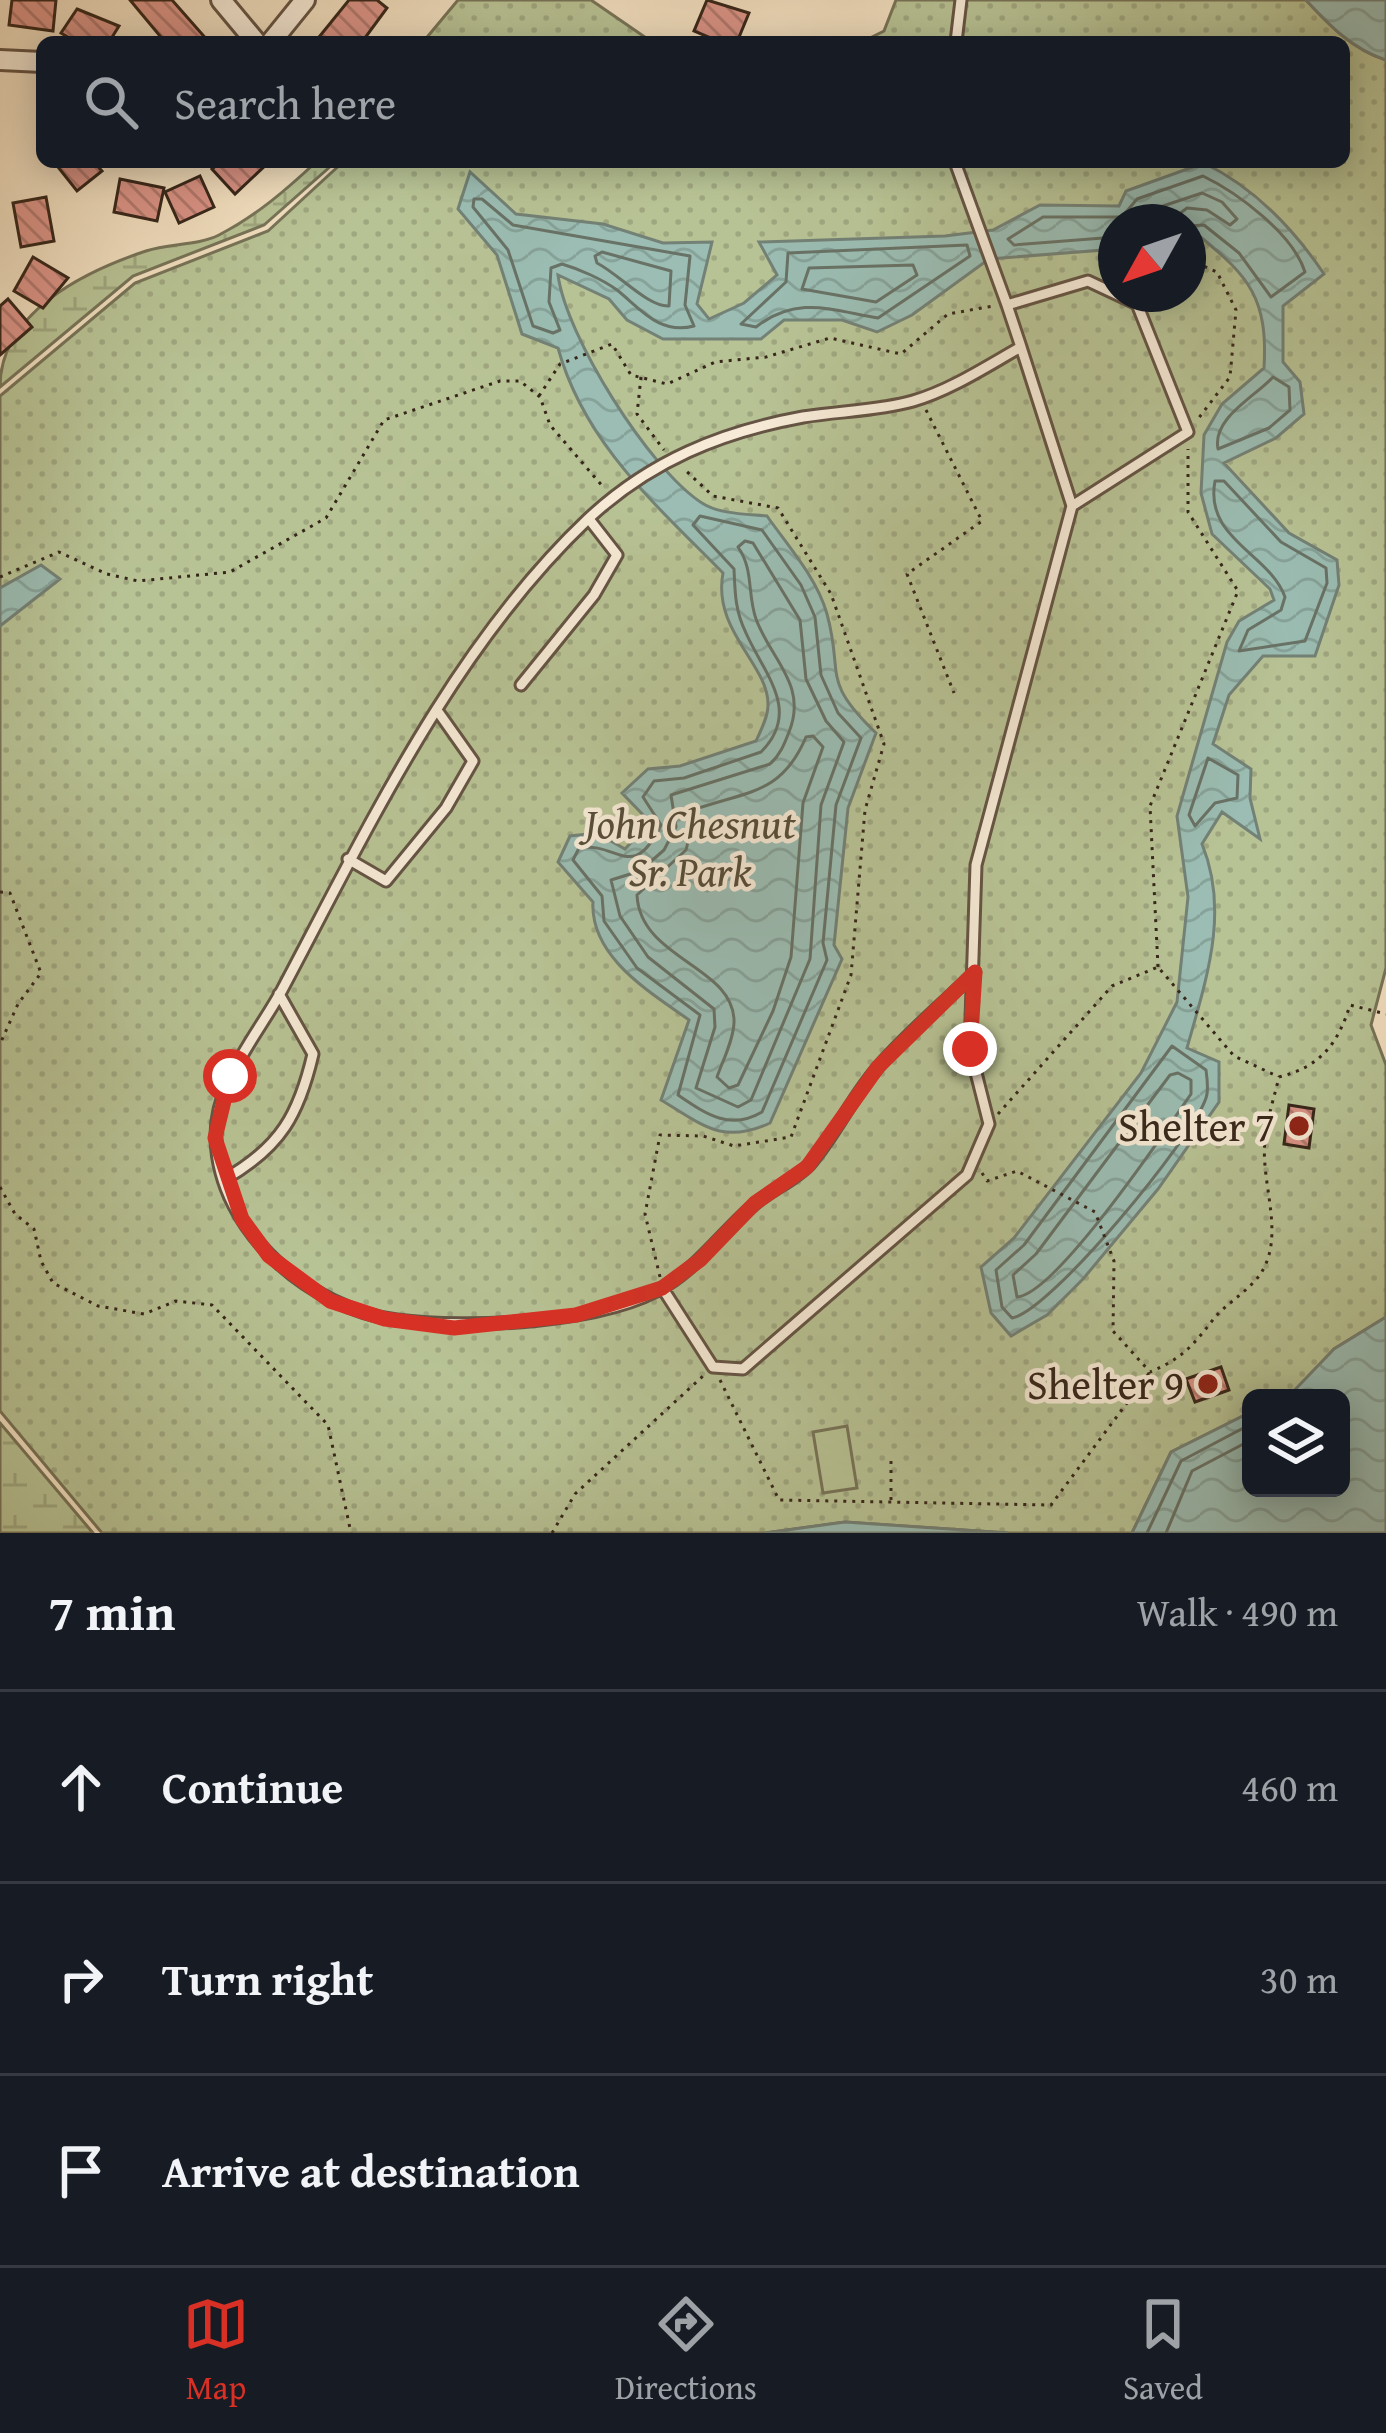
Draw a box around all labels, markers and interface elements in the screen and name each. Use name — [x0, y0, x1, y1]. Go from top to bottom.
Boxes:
search box — [36, 36, 1350, 168]
icon: search — [78, 69, 144, 135]
text: Search here — [174, 70, 396, 135]
north arrow — [1098, 204, 1206, 312]
park label: John Chesnut Sr. Park — [578, 792, 796, 901]
route end — [943, 1022, 997, 1076]
route start — [203, 1049, 257, 1103]
place label: Shelter 7 — [1118, 1095, 1275, 1156]
marker: Shelter 7 — [1286, 1113, 1312, 1139]
place label: Shelter 9 — [1027, 1353, 1184, 1414]
marker: Shelter 9 — [1195, 1371, 1221, 1397]
map controls — [1242, 1389, 1350, 1497]
button: layers — [1242, 1389, 1350, 1497]
text: 7 min — [48, 1574, 175, 1649]
text: Walk · 490 m — [1137, 1583, 1338, 1640]
icon: ahead — [48, 1754, 114, 1820]
text: Continue — [162, 1754, 343, 1819]
text: 460 m — [1241, 1758, 1338, 1815]
icon: right — [48, 1946, 114, 2012]
text: Turn right — [162, 1946, 374, 2011]
text: 30 m — [1260, 1950, 1338, 2007]
icon: arrive — [48, 2138, 114, 2204]
text: Arrive at destination — [162, 2138, 580, 2203]
tab: Map — [183, 2291, 249, 2411]
tab: Directions — [615, 2291, 757, 2411]
tab: Saved — [1123, 2291, 1203, 2411]

